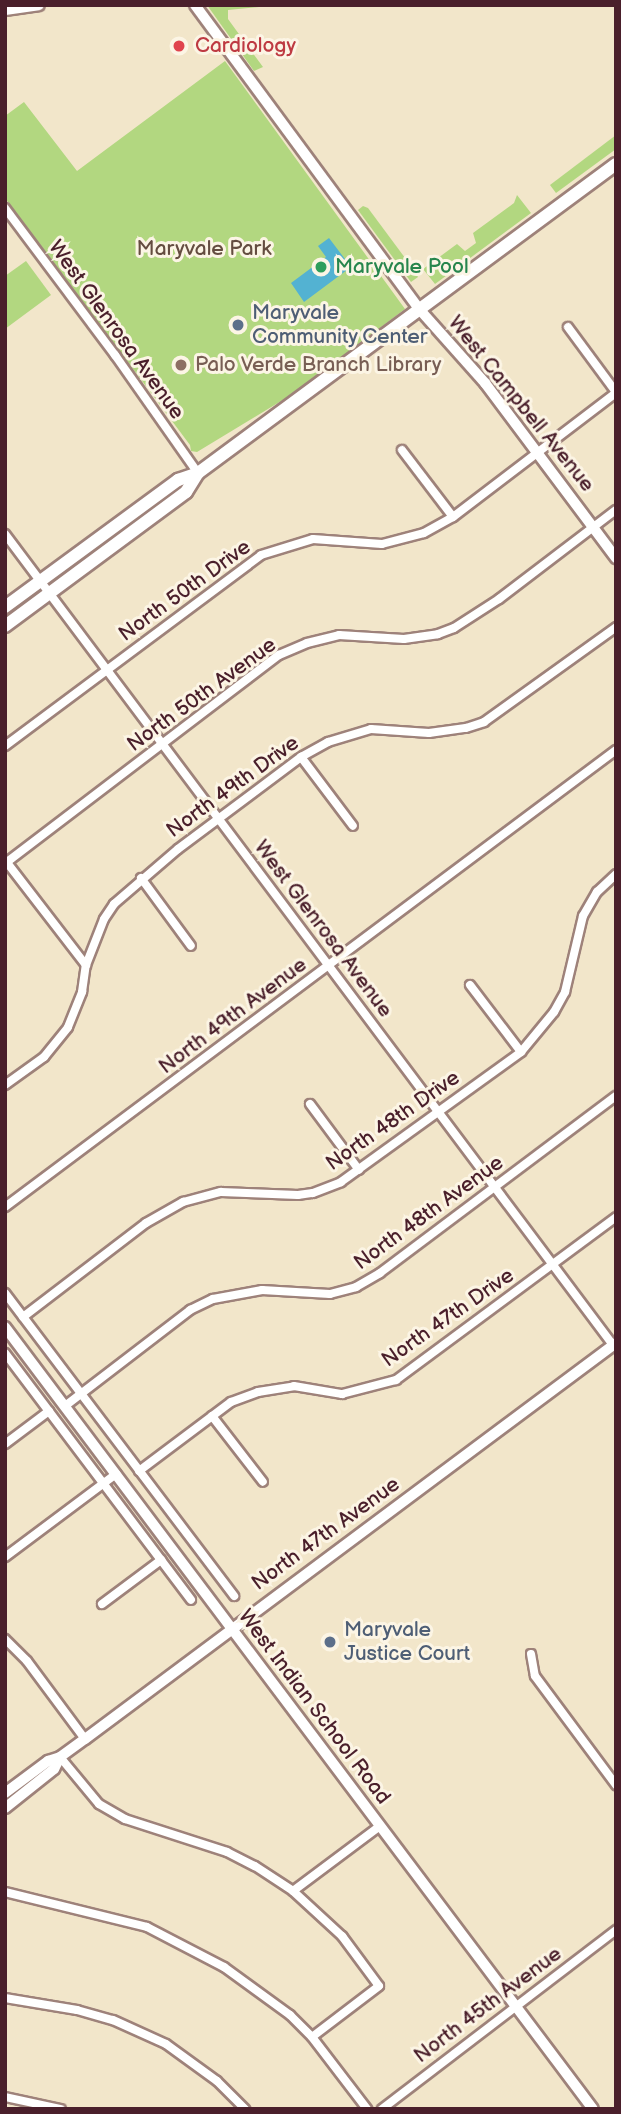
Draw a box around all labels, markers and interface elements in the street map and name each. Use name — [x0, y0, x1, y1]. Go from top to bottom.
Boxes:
place label: Cardiology — [195, 33, 296, 59]
marker: Cardiology — [169, 36, 189, 56]
street label: West Glenrosa Avenue — [43, 236, 189, 424]
park label: Maryvale Park — [137, 236, 271, 262]
place label: Maryvale Pool — [335, 254, 469, 280]
marker: Maryvale Pool — [313, 259, 329, 275]
place label: Maryvale Community Center — [252, 300, 429, 350]
street label: West Campbell Avenue — [442, 311, 600, 497]
marker: Maryvale Community Center — [230, 317, 246, 333]
place label: Palo Verde Branch Library — [195, 352, 442, 378]
marker: Palo Verde Branch Library — [173, 357, 189, 373]
street label: North 50th Drive — [114, 535, 256, 647]
street label: North 50th Avenue — [123, 633, 281, 757]
street label: North 49th Drive — [162, 731, 304, 843]
street label: West Glenrosa Avenue — [248, 836, 398, 1022]
street label: North 49th Avenue — [154, 952, 312, 1080]
street label: North 48th Drive — [321, 1066, 465, 1176]
street label: North 48th Avenue — [349, 1150, 509, 1276]
street label: North 47th Drive — [377, 1263, 519, 1373]
street label: North 47th Avenue — [247, 1472, 405, 1596]
street label: West Indian School Road — [232, 1604, 396, 1810]
place label: Maryvale Justice Court — [344, 1617, 470, 1667]
marker: Maryvale Justice Court — [322, 1634, 338, 1650]
street label: North 45th Avenue — [409, 1941, 567, 2069]

